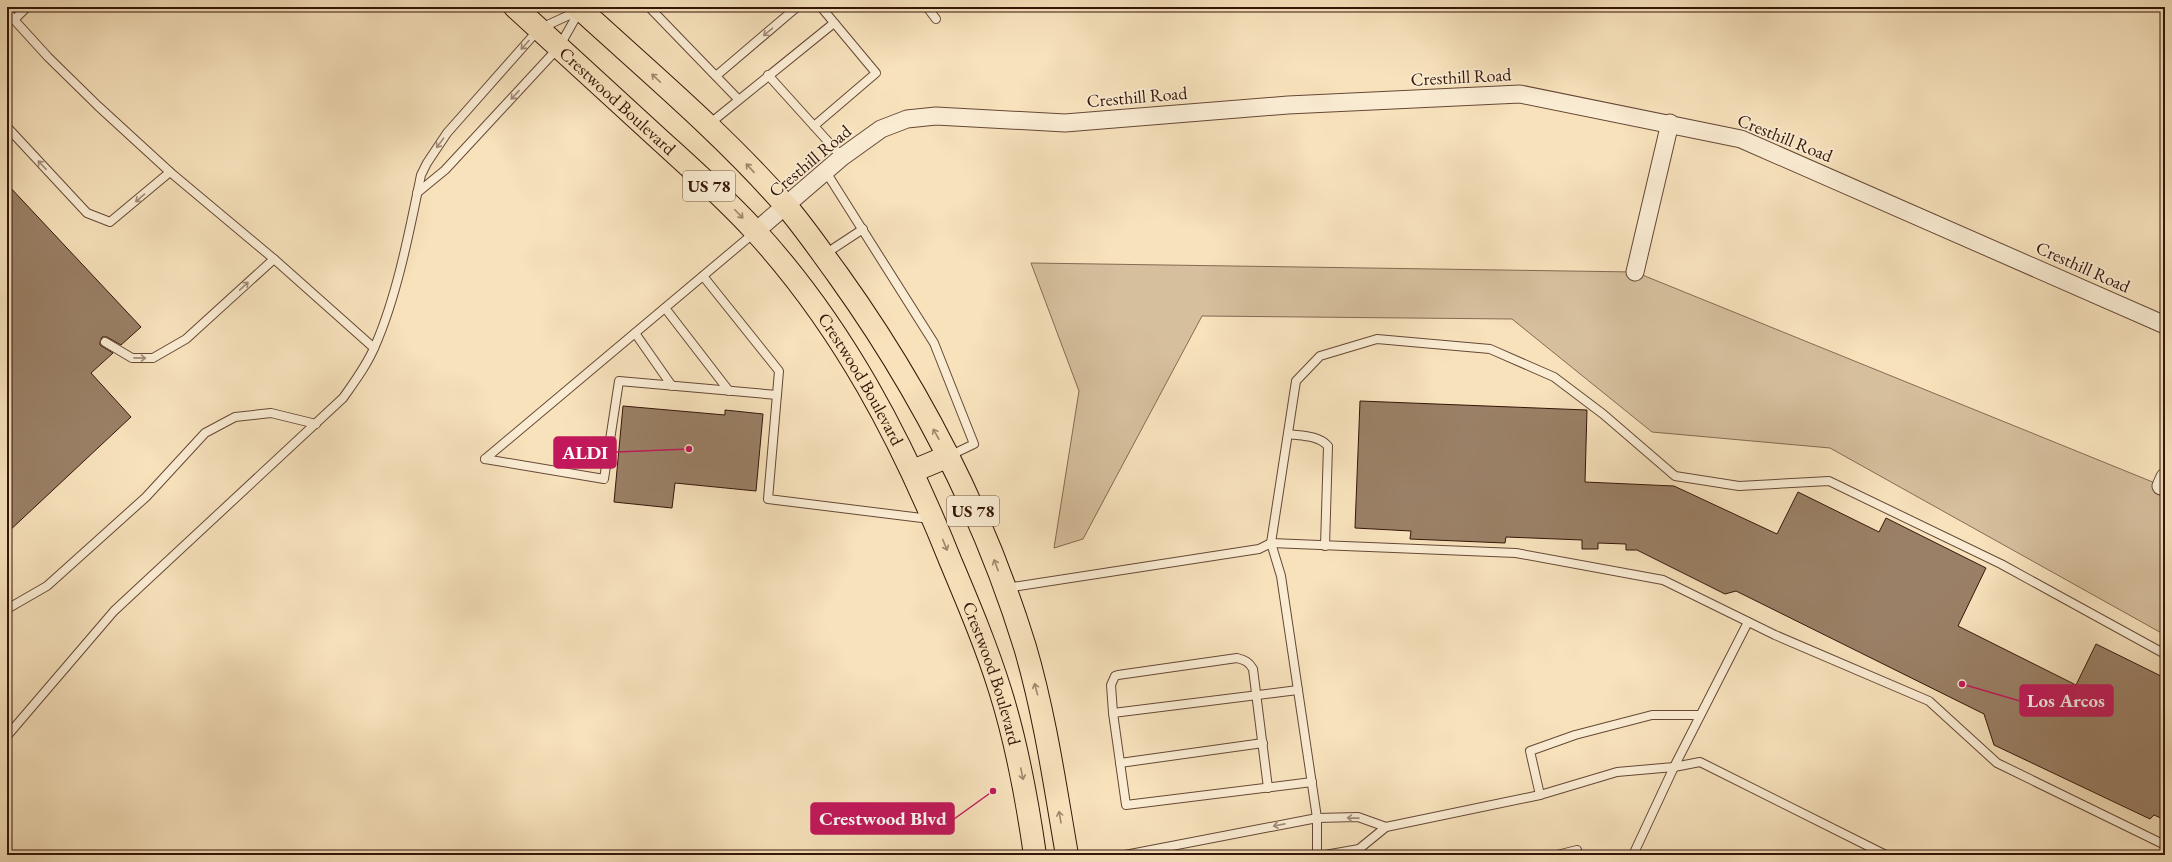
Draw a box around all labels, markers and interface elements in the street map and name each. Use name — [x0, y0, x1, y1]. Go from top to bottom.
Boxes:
one-way arrow — [762, 28, 773, 37]
one-way arrow — [521, 40, 530, 50]
street label: Crestwood Boulevard — [555, 41, 682, 160]
street label: Cresthill Road — [1410, 62, 1513, 91]
one-way arrow — [651, 73, 661, 83]
street label: Cresthill Road — [1086, 81, 1189, 112]
one-way arrow — [510, 90, 519, 100]
street label: Cresthill Road — [1734, 108, 1837, 167]
street label: Cresthill Road — [764, 119, 856, 202]
one-way arrow — [436, 137, 444, 148]
one-way arrow — [37, 160, 47, 170]
one-way arrow — [745, 163, 755, 173]
road number: US 78 — [683, 171, 735, 201]
one-way arrow — [135, 193, 146, 202]
one-way arrow — [734, 209, 744, 219]
street label: Cresthill Road — [2032, 236, 2135, 298]
one-way arrow — [239, 281, 249, 291]
street label: Crestwood Boulevard — [813, 308, 909, 450]
one-way arrow — [133, 354, 146, 362]
one-way arrow — [932, 429, 940, 441]
callout: ALDI — [554, 437, 616, 468]
text: ALDI — [561, 440, 608, 465]
road number: US 78 — [947, 496, 999, 526]
one-way arrow — [941, 539, 949, 551]
one-way arrow — [992, 560, 1000, 572]
street label: Crestwood Boulevard — [958, 598, 1027, 748]
one-way arrow — [1032, 683, 1039, 696]
callout: Los Arcos — [2020, 685, 2113, 716]
text: Los Arcos — [2027, 688, 2105, 713]
one-way arrow — [1018, 768, 1026, 781]
callout: Crestwood Blvd — [811, 803, 954, 834]
text: Crestwood Blvd — [819, 806, 947, 831]
one-way arrow — [1056, 810, 1064, 823]
one-way arrow — [1346, 814, 1359, 821]
one-way arrow — [1273, 821, 1286, 829]

